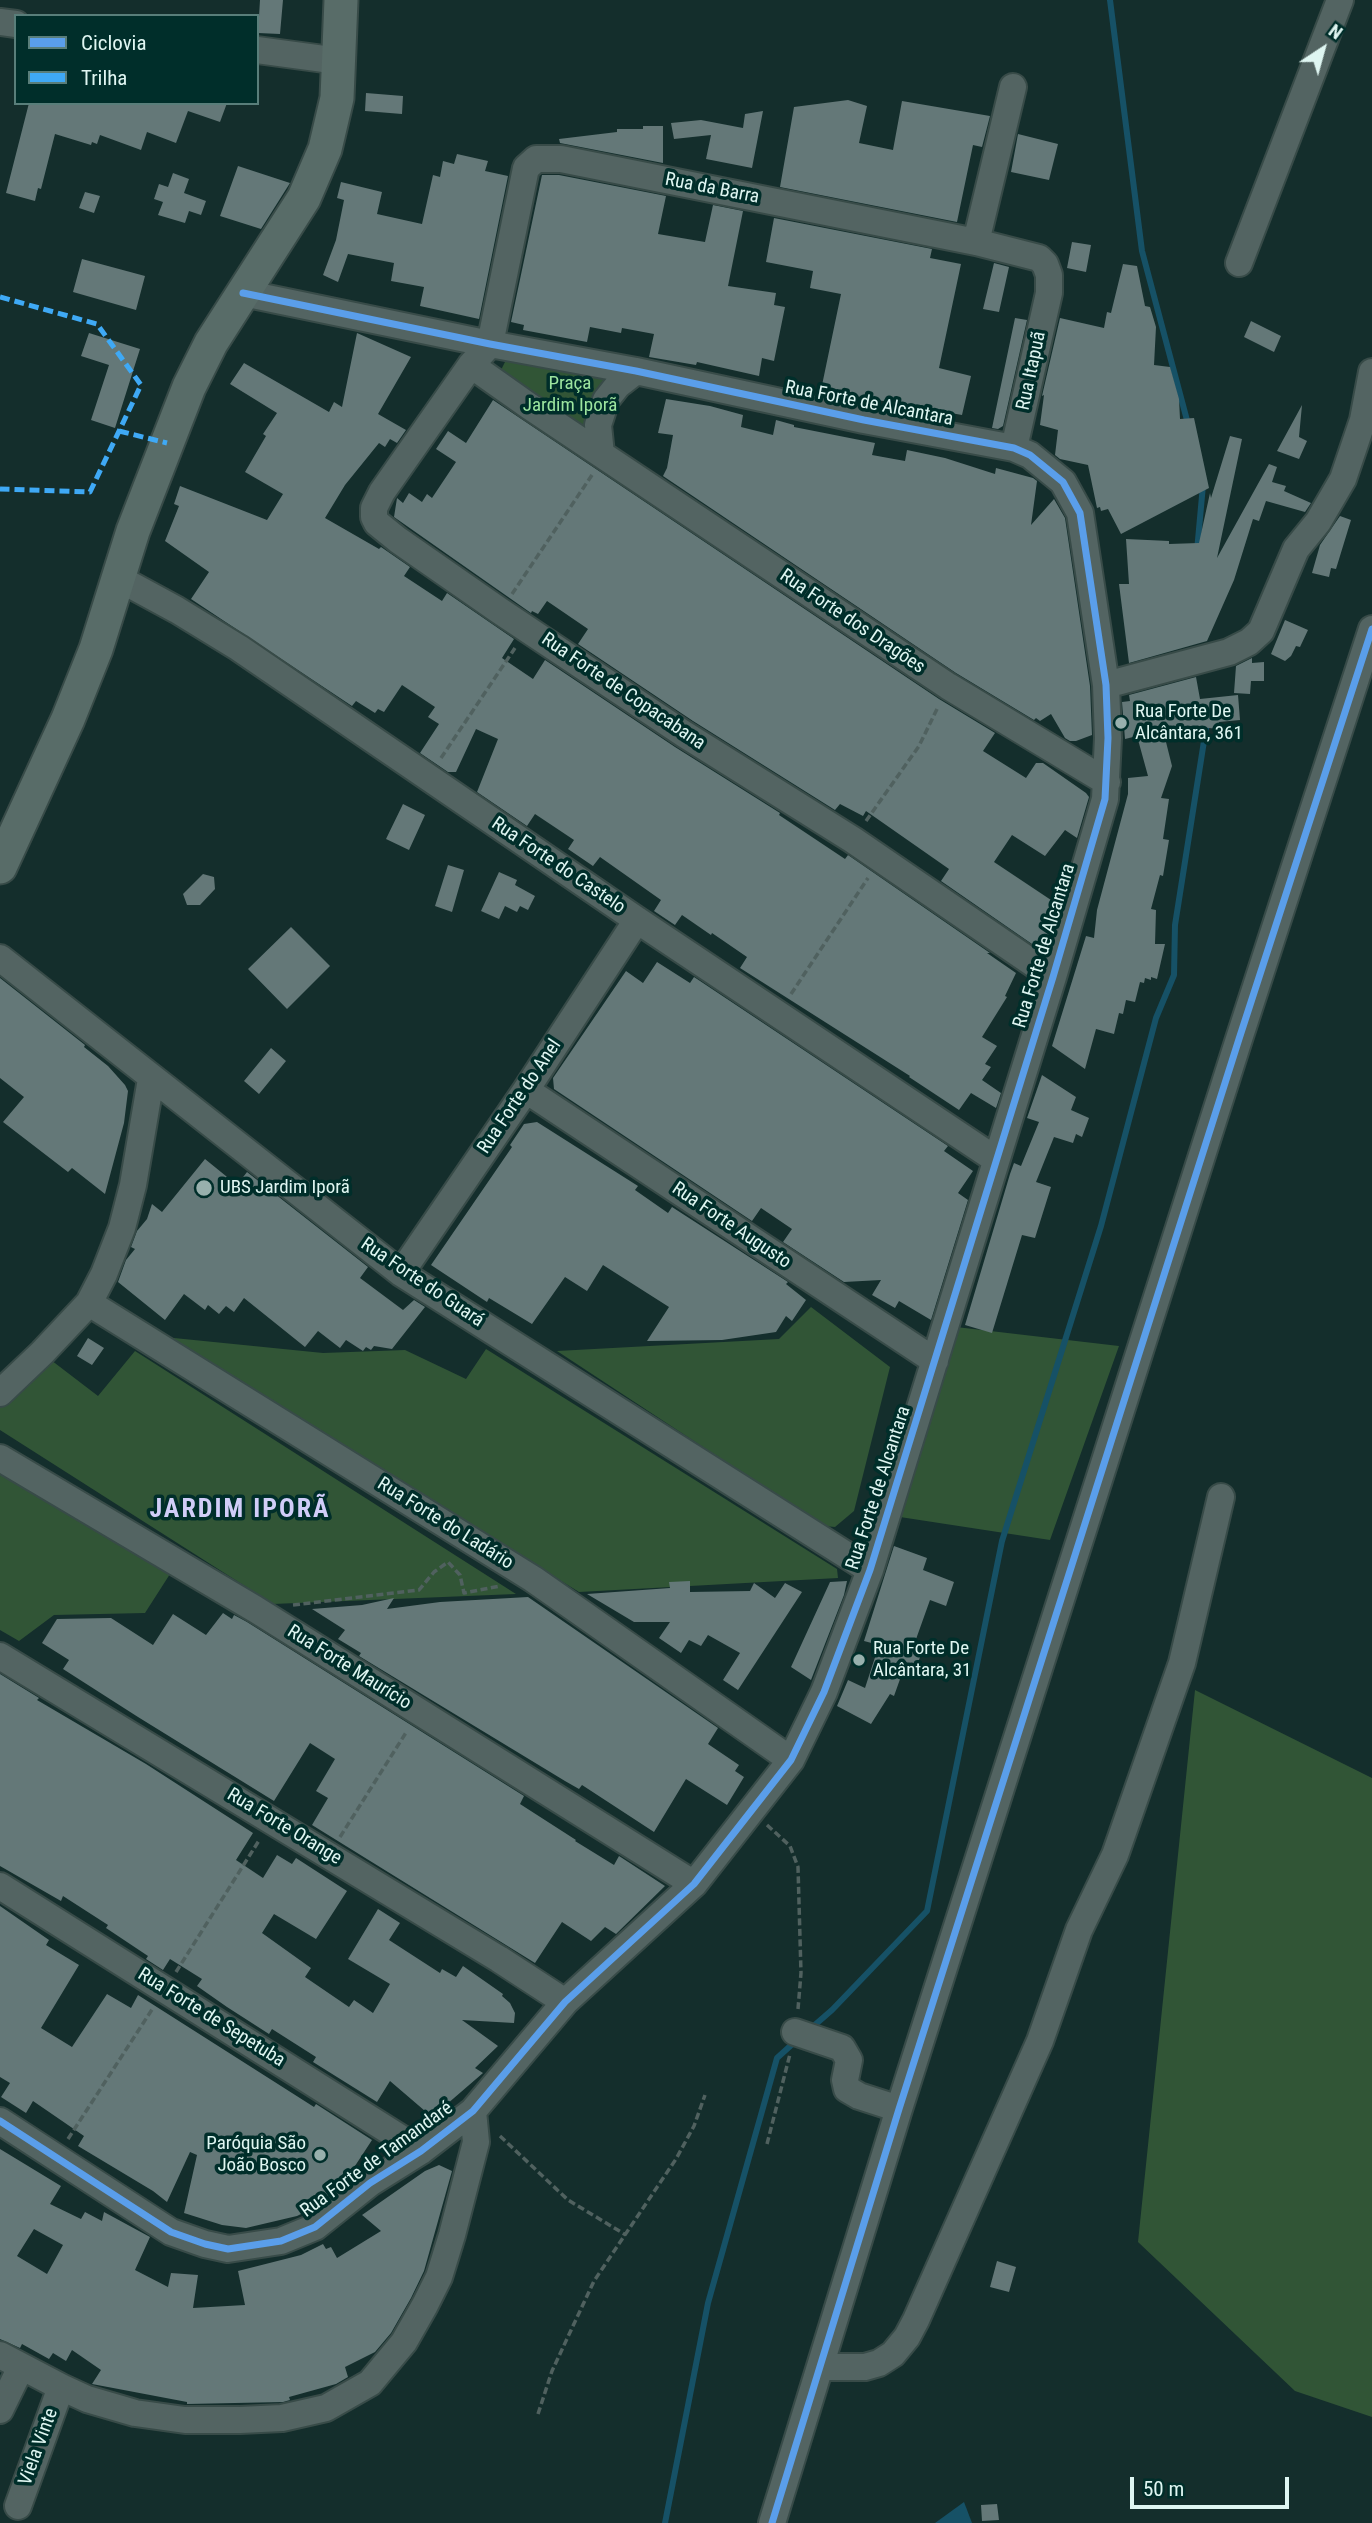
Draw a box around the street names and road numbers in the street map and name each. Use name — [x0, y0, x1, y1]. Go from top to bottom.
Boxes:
street label: Rua da Barra — [663, 169, 761, 209]
street label: Rua Itapuã — [1013, 330, 1051, 412]
street label: Rua Forte de Alcantara — [783, 377, 955, 431]
street label: Rua Forte dos Dragões — [775, 565, 929, 679]
street label: Rua Forte de Copacabana — [537, 629, 709, 755]
street label: Rua Forte do Castelo — [487, 813, 629, 919]
street label: Rua Forte de Alcantara — [1009, 861, 1081, 1031]
street label: Rua Forte do Anel — [473, 1035, 567, 1159]
street label: Rua Forte Augusto — [667, 1178, 795, 1274]
street label: Rua Forte do Guará — [356, 1233, 488, 1333]
street label: Rua Forte de Alcantara — [842, 1403, 916, 1573]
street label: Rua Forte do Ladário — [373, 1473, 517, 1575]
street label: Rua Forte Maurício — [283, 1621, 415, 1715]
street label: Rua Forte Orange — [223, 1784, 345, 1870]
street label: Rua Forte de Sepetuba — [133, 1963, 289, 2073]
street label: Rua Forte de Tamandaré — [296, 2097, 458, 2223]
street label: Viela Vinte — [15, 2405, 63, 2489]

